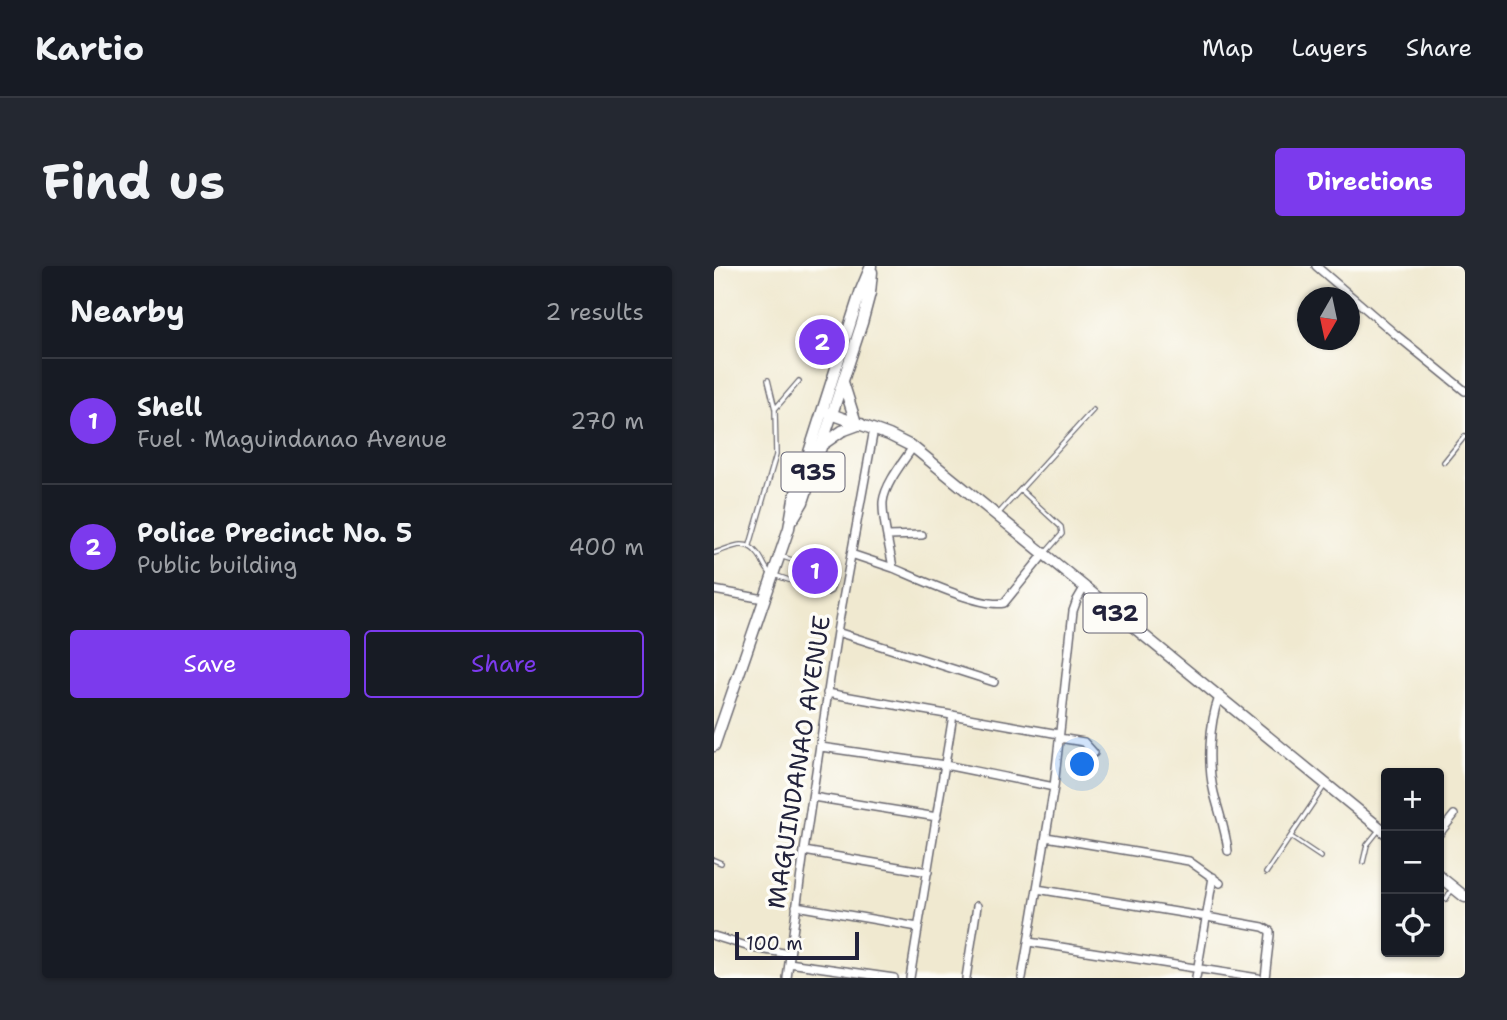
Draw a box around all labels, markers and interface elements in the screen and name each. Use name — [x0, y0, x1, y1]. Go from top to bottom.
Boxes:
text: Kartio — [35, 26, 144, 71]
text: Map — [1202, 32, 1253, 64]
text: Layers — [1291, 32, 1368, 64]
text: Share — [1406, 32, 1472, 64]
button: Directions — [1275, 148, 1465, 216]
text: Find us — [42, 149, 225, 215]
north arrow — [1297, 287, 1360, 350]
text: Nearby — [70, 291, 185, 332]
text: 2 results — [545, 297, 644, 327]
pin: 2 — [799, 316, 845, 368]
text: Shell — [137, 389, 202, 424]
text: 1 — [88, 406, 98, 436]
text: 270 m — [570, 406, 644, 436]
text: Fuel · Maguindanao Avenue — [137, 424, 447, 454]
road number: 935 — [782, 452, 844, 492]
text: Police Precinct No. 5 — [137, 515, 412, 550]
text: 2 — [85, 532, 101, 562]
text: 400 m — [568, 532, 644, 562]
pin: 1 — [792, 545, 838, 597]
text: Public building — [137, 550, 297, 580]
road number: 932 — [1084, 594, 1146, 632]
street label: MAGUINDANAO AVENUE — [760, 613, 838, 911]
button: Save — [70, 630, 350, 698]
button: Share — [364, 630, 644, 698]
your location — [1065, 747, 1099, 781]
map controls — [1381, 768, 1444, 957]
button: + — [1381, 768, 1444, 831]
button: − — [1381, 831, 1444, 894]
button: locate — [1381, 894, 1444, 957]
scale bar — [735, 929, 859, 961]
text: 100 m — [746, 931, 803, 956]

